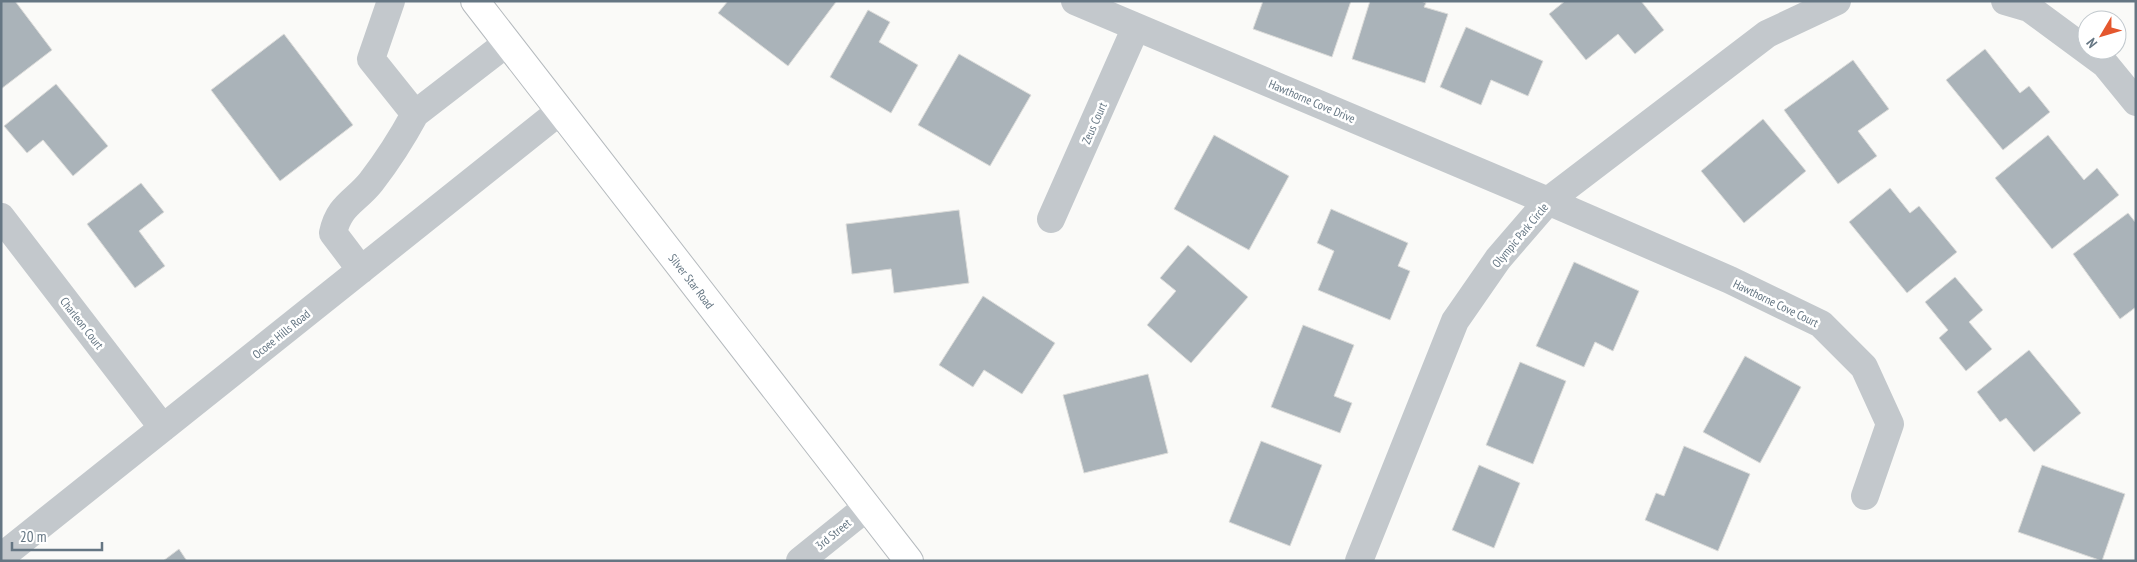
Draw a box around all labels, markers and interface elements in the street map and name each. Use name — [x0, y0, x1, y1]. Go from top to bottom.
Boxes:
north arrow — [2077, 10, 2127, 60]
text: N — [2082, 34, 2101, 52]
street label: Hawthorne Cove Drive — [1267, 76, 1357, 126]
street label: Zeus Court — [1078, 99, 1110, 146]
street label: Olympic Park Circle — [1489, 200, 1551, 270]
street label: Silver Star Road — [666, 250, 718, 311]
street label: Hawthorne Cove Court — [1731, 276, 1822, 330]
street label: Charleon Court — [57, 294, 107, 353]
street label: Ocoee Hills Road — [249, 306, 313, 362]
street label: 3rd Street — [812, 515, 854, 553]
scale bar — [12, 520, 102, 552]
text: 20 m — [20, 527, 46, 546]

